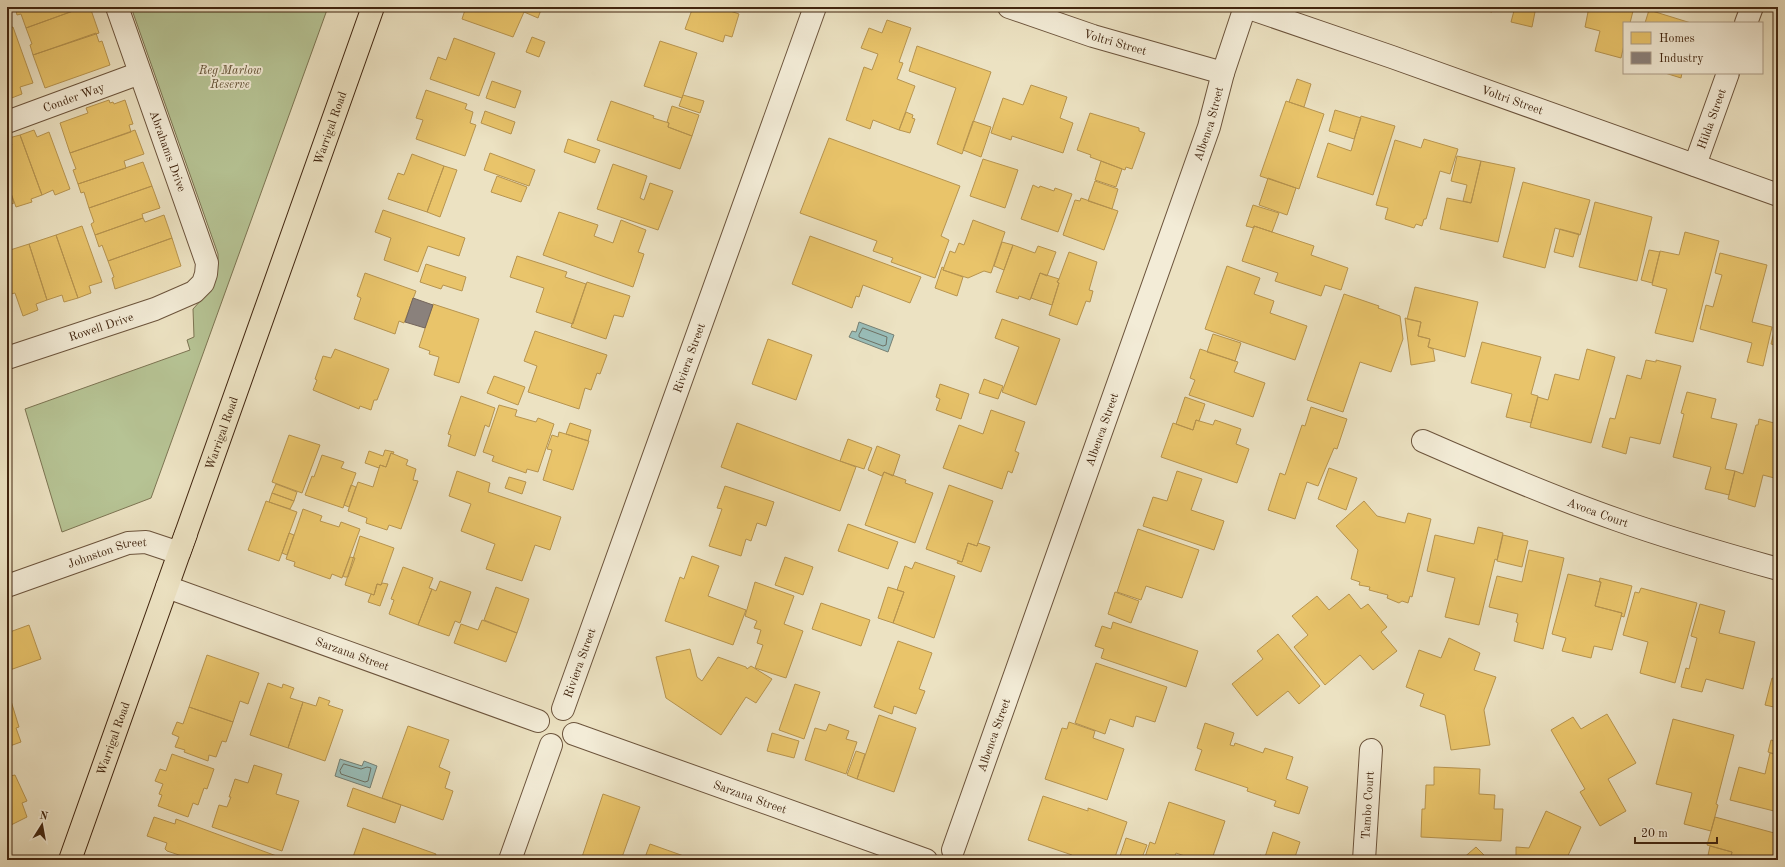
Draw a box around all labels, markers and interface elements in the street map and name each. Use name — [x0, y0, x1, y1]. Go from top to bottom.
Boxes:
legend — [1623, 22, 1763, 74]
street label: Voltri Street — [1082, 28, 1148, 58]
text: Homes — [1659, 33, 1695, 45]
text: Industry — [1659, 53, 1704, 65]
park label: Reg Marlow Reserve — [198, 65, 262, 91]
street label: Conder Way — [42, 81, 107, 115]
street label: Voltri Street — [1479, 84, 1544, 118]
street label: Albenca Street — [1192, 86, 1226, 163]
street label: Hilda Street — [1696, 87, 1729, 151]
street label: Warrigal Road — [313, 90, 350, 166]
street label: Abrahams Drive — [147, 109, 187, 194]
street label: Rowell Drive — [67, 311, 136, 344]
street label: Riviera Street — [672, 322, 708, 395]
street label: Albenca Street — [1084, 392, 1121, 468]
street label: Warrigal Road — [204, 395, 241, 472]
street label: Avoca Court — [1565, 497, 1630, 530]
street label: Johnston Street — [66, 537, 147, 571]
street label: Riviera Street — [563, 627, 598, 700]
street label: Sarzana Street — [314, 636, 390, 674]
street label: Albenca Street — [976, 697, 1013, 774]
street label: Warrigal Road — [96, 701, 133, 777]
street label: Tambo Court — [1360, 771, 1377, 840]
street label: Sarzana Street — [711, 779, 788, 817]
north arrow — [22, 805, 62, 845]
text: N — [38, 810, 49, 823]
scale bar — [1635, 819, 1717, 845]
text: 20 m — [1641, 828, 1668, 840]

